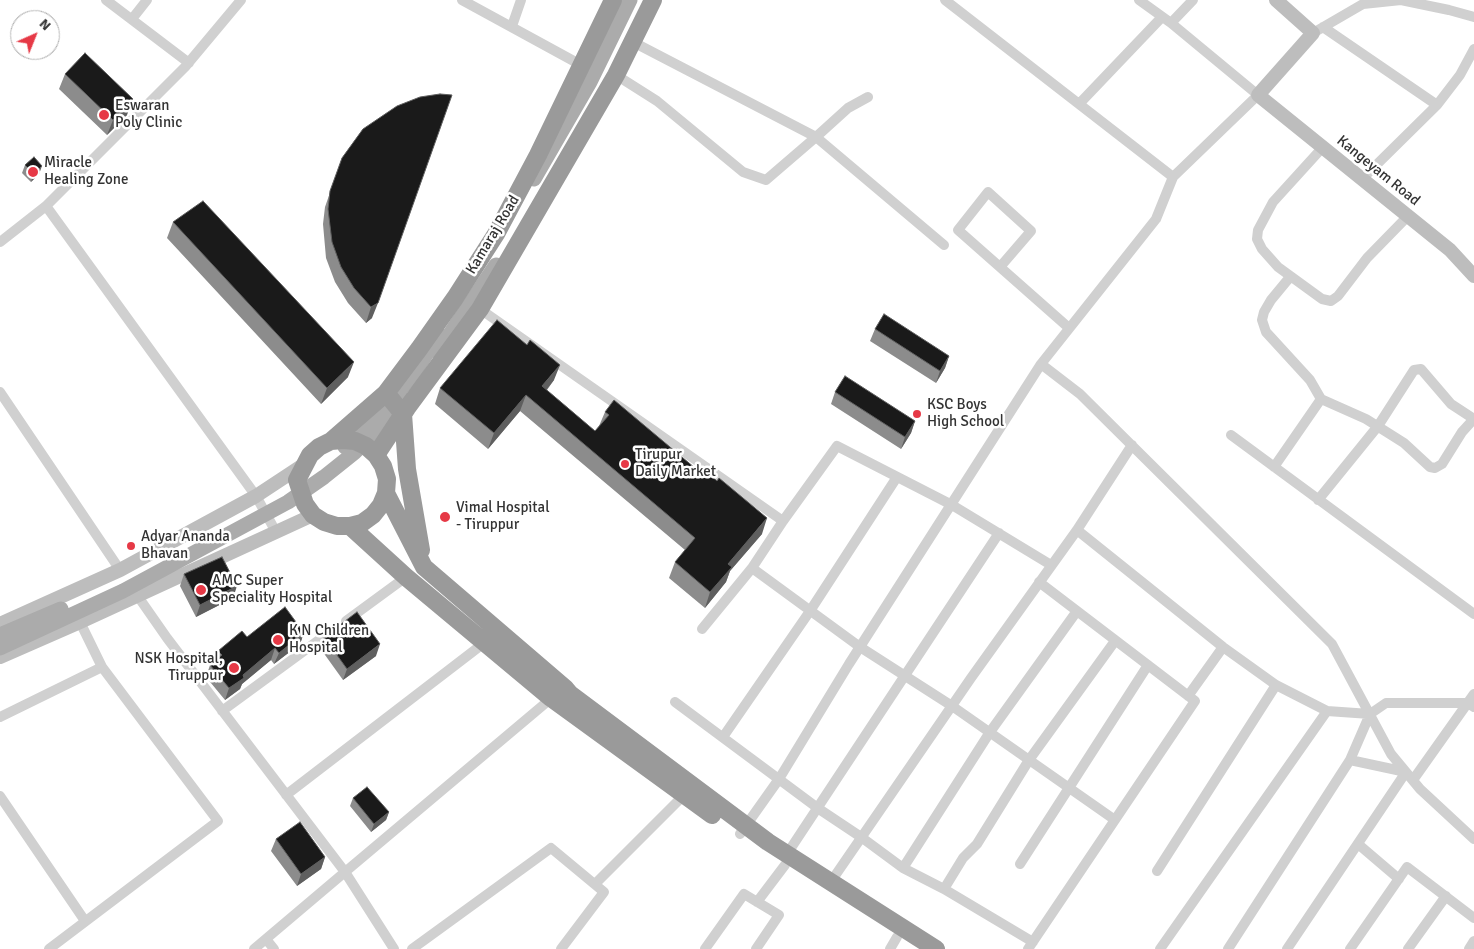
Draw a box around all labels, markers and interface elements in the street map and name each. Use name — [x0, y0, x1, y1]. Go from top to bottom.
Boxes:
north arrow — [10, 10, 60, 60]
text: N — [36, 15, 54, 34]
place label: Eswaran Poly Clinic — [115, 97, 182, 132]
marker: Eswaran Poly Clinic — [97, 108, 111, 122]
street label: Kangeyam Road — [1333, 132, 1423, 210]
place label: Miracle Healing Zone — [44, 154, 129, 189]
marker: Miracle Healing Zone — [26, 165, 40, 179]
street label: Kamaraj Road — [462, 192, 524, 278]
place label: KSC Boys High School — [927, 396, 1004, 431]
marker: KSC Boys High School — [911, 408, 923, 420]
place label: Tirupur Daily Market — [635, 446, 716, 481]
marker: Tirupur Daily Market — [619, 458, 631, 470]
place label: Vimal Hospital - Tiruppur — [456, 499, 550, 534]
marker: Vimal Hospital - Tiruppur — [438, 510, 452, 524]
place label: Adyar Ananda Bhavan — [141, 528, 230, 563]
marker: Adyar Ananda Bhavan — [125, 540, 137, 552]
place label: AMC Super Speciality Hospital — [212, 572, 332, 607]
marker: AMC Super Speciality Hospital — [194, 583, 208, 597]
place label: K N Children Hospital — [289, 622, 369, 657]
marker: K N Children Hospital — [271, 633, 285, 647]
place label: NSK Hospital, Tiruppur — [135, 650, 223, 685]
marker: NSK Hospital, Tiruppur — [227, 661, 241, 675]

